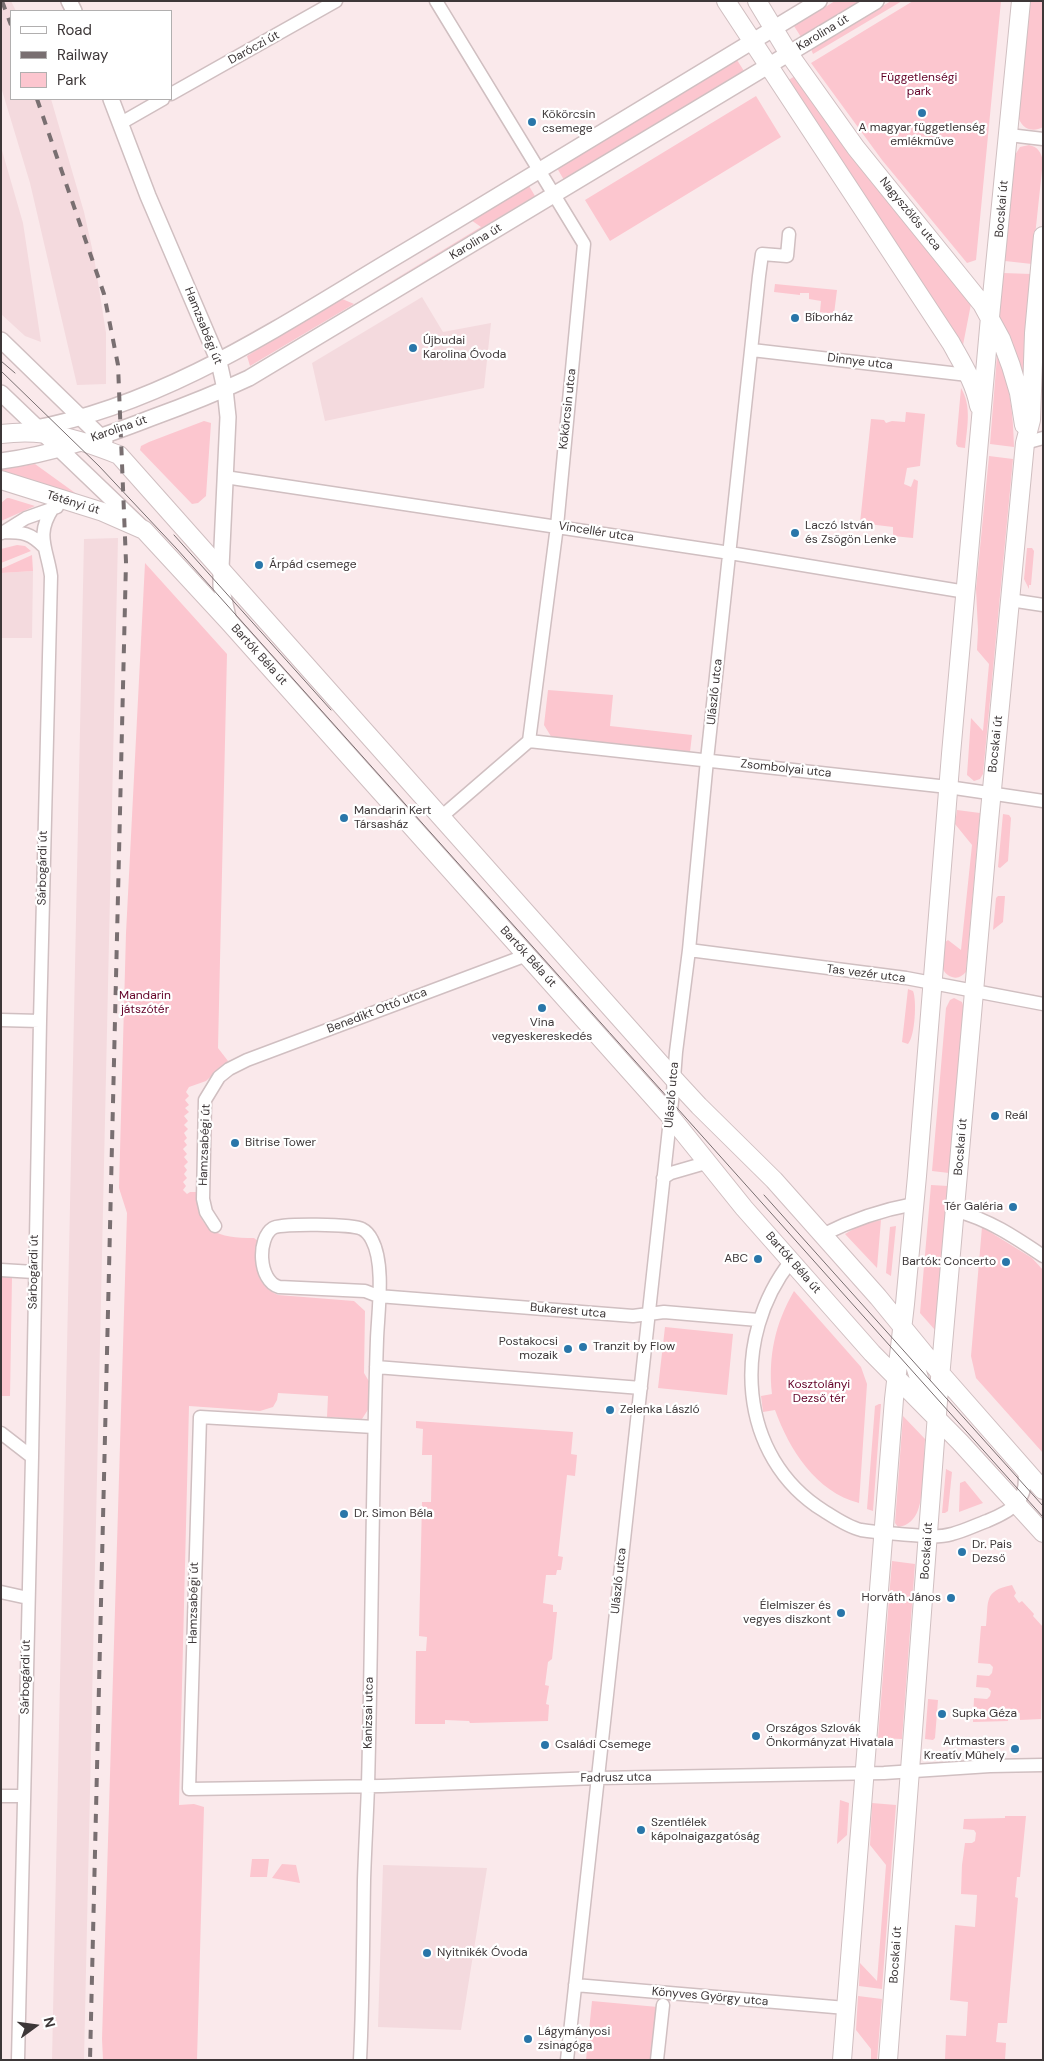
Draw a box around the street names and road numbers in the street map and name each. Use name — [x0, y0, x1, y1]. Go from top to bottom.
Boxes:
street label: Karolina út — [794, 12, 852, 54]
street label: Daróczi út — [226, 28, 282, 68]
street label: Nagyszőlős utca — [876, 174, 944, 254]
street label: Bocskai út — [992, 180, 1012, 238]
street label: Karolina út — [447, 221, 505, 263]
street label: Hamzsabégi út — [181, 285, 225, 367]
street label: Dinnye utca — [827, 351, 893, 373]
street label: Kökörcsin utca — [557, 368, 579, 450]
street label: Karolina út — [89, 413, 149, 445]
street label: Tétényi út — [45, 488, 101, 518]
street label: Vincellér utca — [557, 519, 635, 545]
street label: Bartók Béla út — [228, 622, 290, 688]
street label: Ulászló utca — [704, 658, 726, 726]
street label: Bocskai út — [986, 715, 1006, 773]
street label: Zsombolyai utca — [740, 757, 832, 781]
street label: Sárbogárdi út — [35, 830, 51, 906]
street label: Bartók Béla út — [497, 924, 559, 990]
street label: Tas vezér utca — [826, 962, 906, 986]
street label: Benedikt Ottó utca — [325, 985, 429, 1037]
street label: Ulászló utca — [662, 1061, 682, 1129]
street label: Hamzsabégi út — [196, 1104, 214, 1186]
street label: Bocskai út — [951, 1118, 971, 1176]
street label: Bartók Béla út — [762, 1229, 824, 1297]
street label: Sárbogárdi út — [26, 1234, 42, 1310]
street label: Bukarest utca — [529, 1301, 607, 1321]
street label: Bocskai út — [918, 1522, 936, 1580]
street label: Ulászló utca — [608, 1547, 630, 1615]
street label: Hamzsabégi út — [186, 1562, 202, 1644]
street label: Sárbogárdi út — [18, 1639, 34, 1715]
street label: Kanizsai utca — [361, 1677, 377, 1749]
street label: Fadrusz utca — [580, 1770, 652, 1786]
street label: Bocskai út — [887, 1926, 905, 1984]
street label: Könyves György utca — [651, 1985, 769, 2009]

